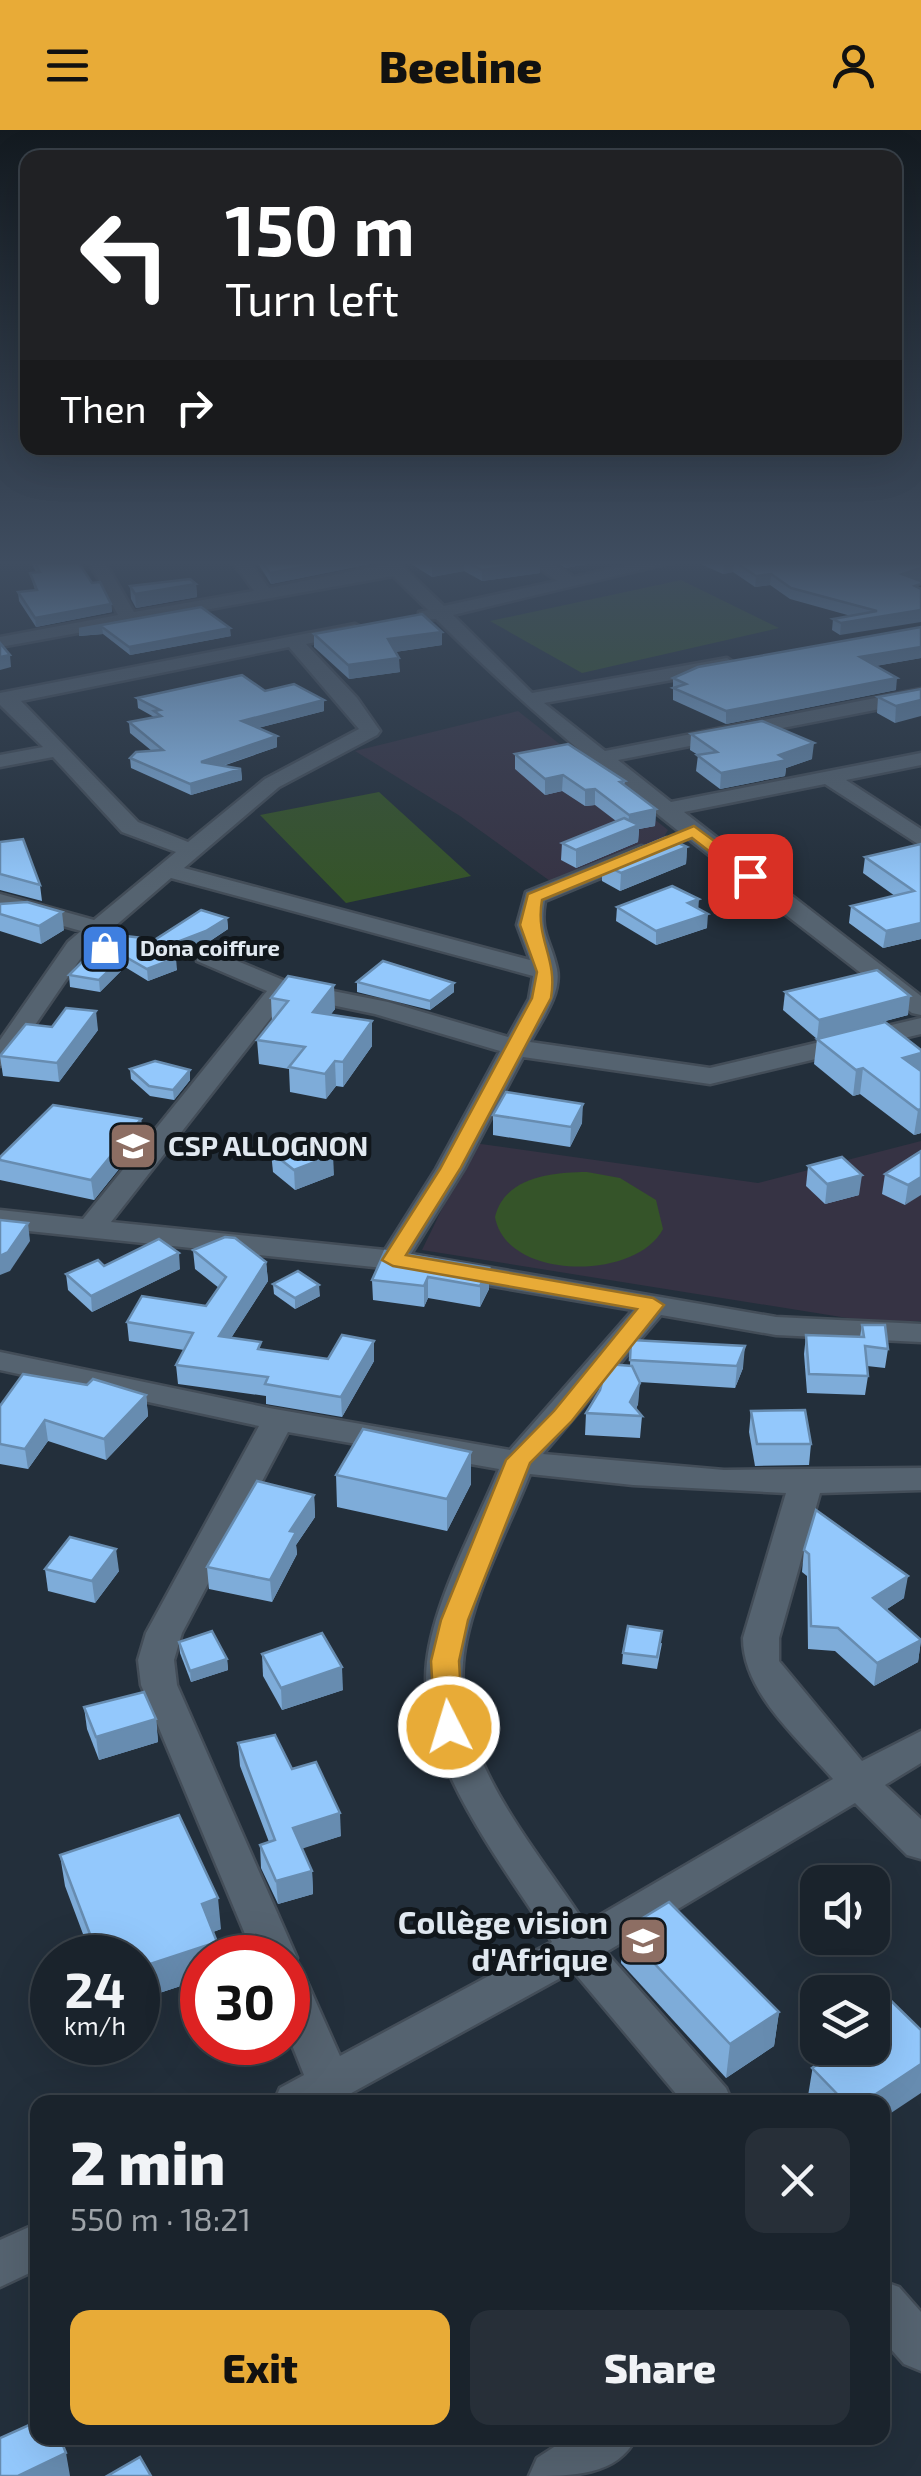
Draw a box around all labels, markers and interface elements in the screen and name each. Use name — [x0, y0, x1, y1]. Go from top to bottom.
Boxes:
icon: menu — [40, 38, 95, 93]
text: Beeline — [379, 38, 542, 92]
icon: person — [826, 38, 881, 93]
text: 150 m — [225, 186, 415, 270]
icon: left — [60, 190, 190, 320]
text: Turn left — [225, 271, 399, 325]
icon: right — [167, 380, 222, 435]
text: Then — [60, 385, 147, 431]
pin — [708, 834, 793, 919]
icon: arrive — [723, 849, 778, 904]
shop icon: Dona coiffure — [79, 922, 131, 974]
place label: Dona coiffure — [140, 934, 280, 960]
school or university icon: CSP ALLOGNON — [107, 1120, 159, 1172]
place label: CSP ALLOGNON — [168, 1128, 368, 1162]
position arrow — [397, 1675, 501, 1779]
map controls — [800, 1865, 890, 2065]
button: sound — [800, 1865, 890, 1955]
place label: Collège vision d'Afrique — [398, 1902, 608, 1977]
school or university icon: Collège vision d'Afrique — [617, 1915, 669, 1967]
speed limit sign: 30 — [180, 1935, 310, 2065]
text: 24 — [65, 1958, 125, 2018]
button: layers — [800, 1975, 890, 2065]
text: km/h — [64, 2010, 126, 2040]
text: 2 min — [70, 2125, 225, 2197]
button: close — [745, 2128, 850, 2233]
text: 550 m · 18:21 — [70, 2199, 251, 2237]
button: Exit — [70, 2310, 450, 2425]
button: Share — [470, 2310, 850, 2425]

